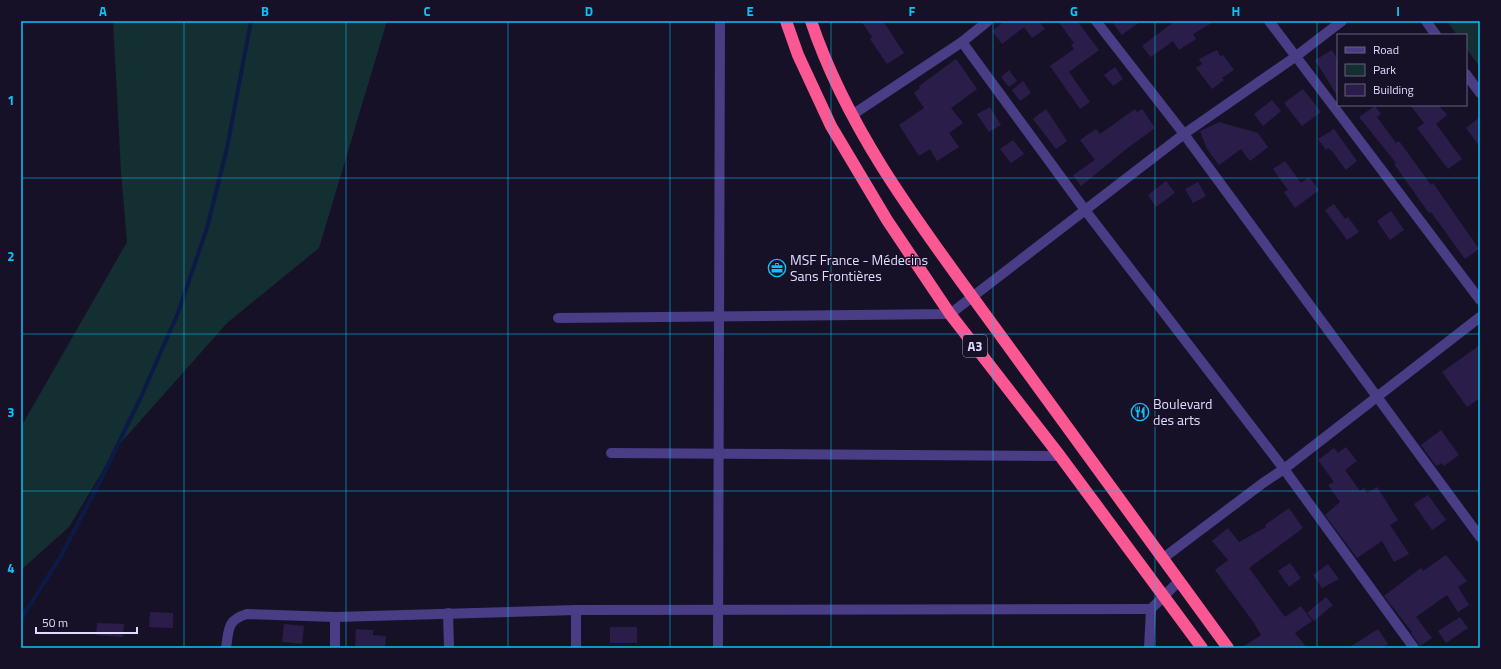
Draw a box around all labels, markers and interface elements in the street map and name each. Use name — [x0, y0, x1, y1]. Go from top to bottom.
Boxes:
text: A — [99, 1, 107, 21]
text: B — [261, 1, 269, 21]
text: C — [423, 1, 431, 21]
text: D — [585, 1, 593, 21]
text: E — [746, 1, 754, 21]
text: F — [909, 1, 916, 21]
text: G — [1070, 1, 1078, 21]
text: H — [1232, 1, 1240, 21]
text: I — [1396, 1, 1400, 21]
legend — [1337, 34, 1467, 106]
text: Road — [1373, 40, 1399, 59]
text: Park — [1373, 60, 1396, 79]
text: Building — [1373, 80, 1414, 99]
text: 1 — [7, 90, 15, 110]
text: 2 — [7, 246, 15, 266]
place label: MSF France - Médecins Sans Frontières — [790, 249, 928, 286]
office icon: MSF France - Médecins Sans Frontières — [767, 258, 787, 278]
road number: A3 — [963, 335, 987, 357]
place label: Boulevard des arts — [1153, 393, 1212, 430]
text: 3 — [7, 402, 15, 422]
restaurant icon: Boulevard des arts — [1130, 402, 1150, 422]
text: 4 — [7, 558, 15, 578]
scale bar — [36, 609, 137, 635]
text: 50 m — [42, 613, 68, 632]

